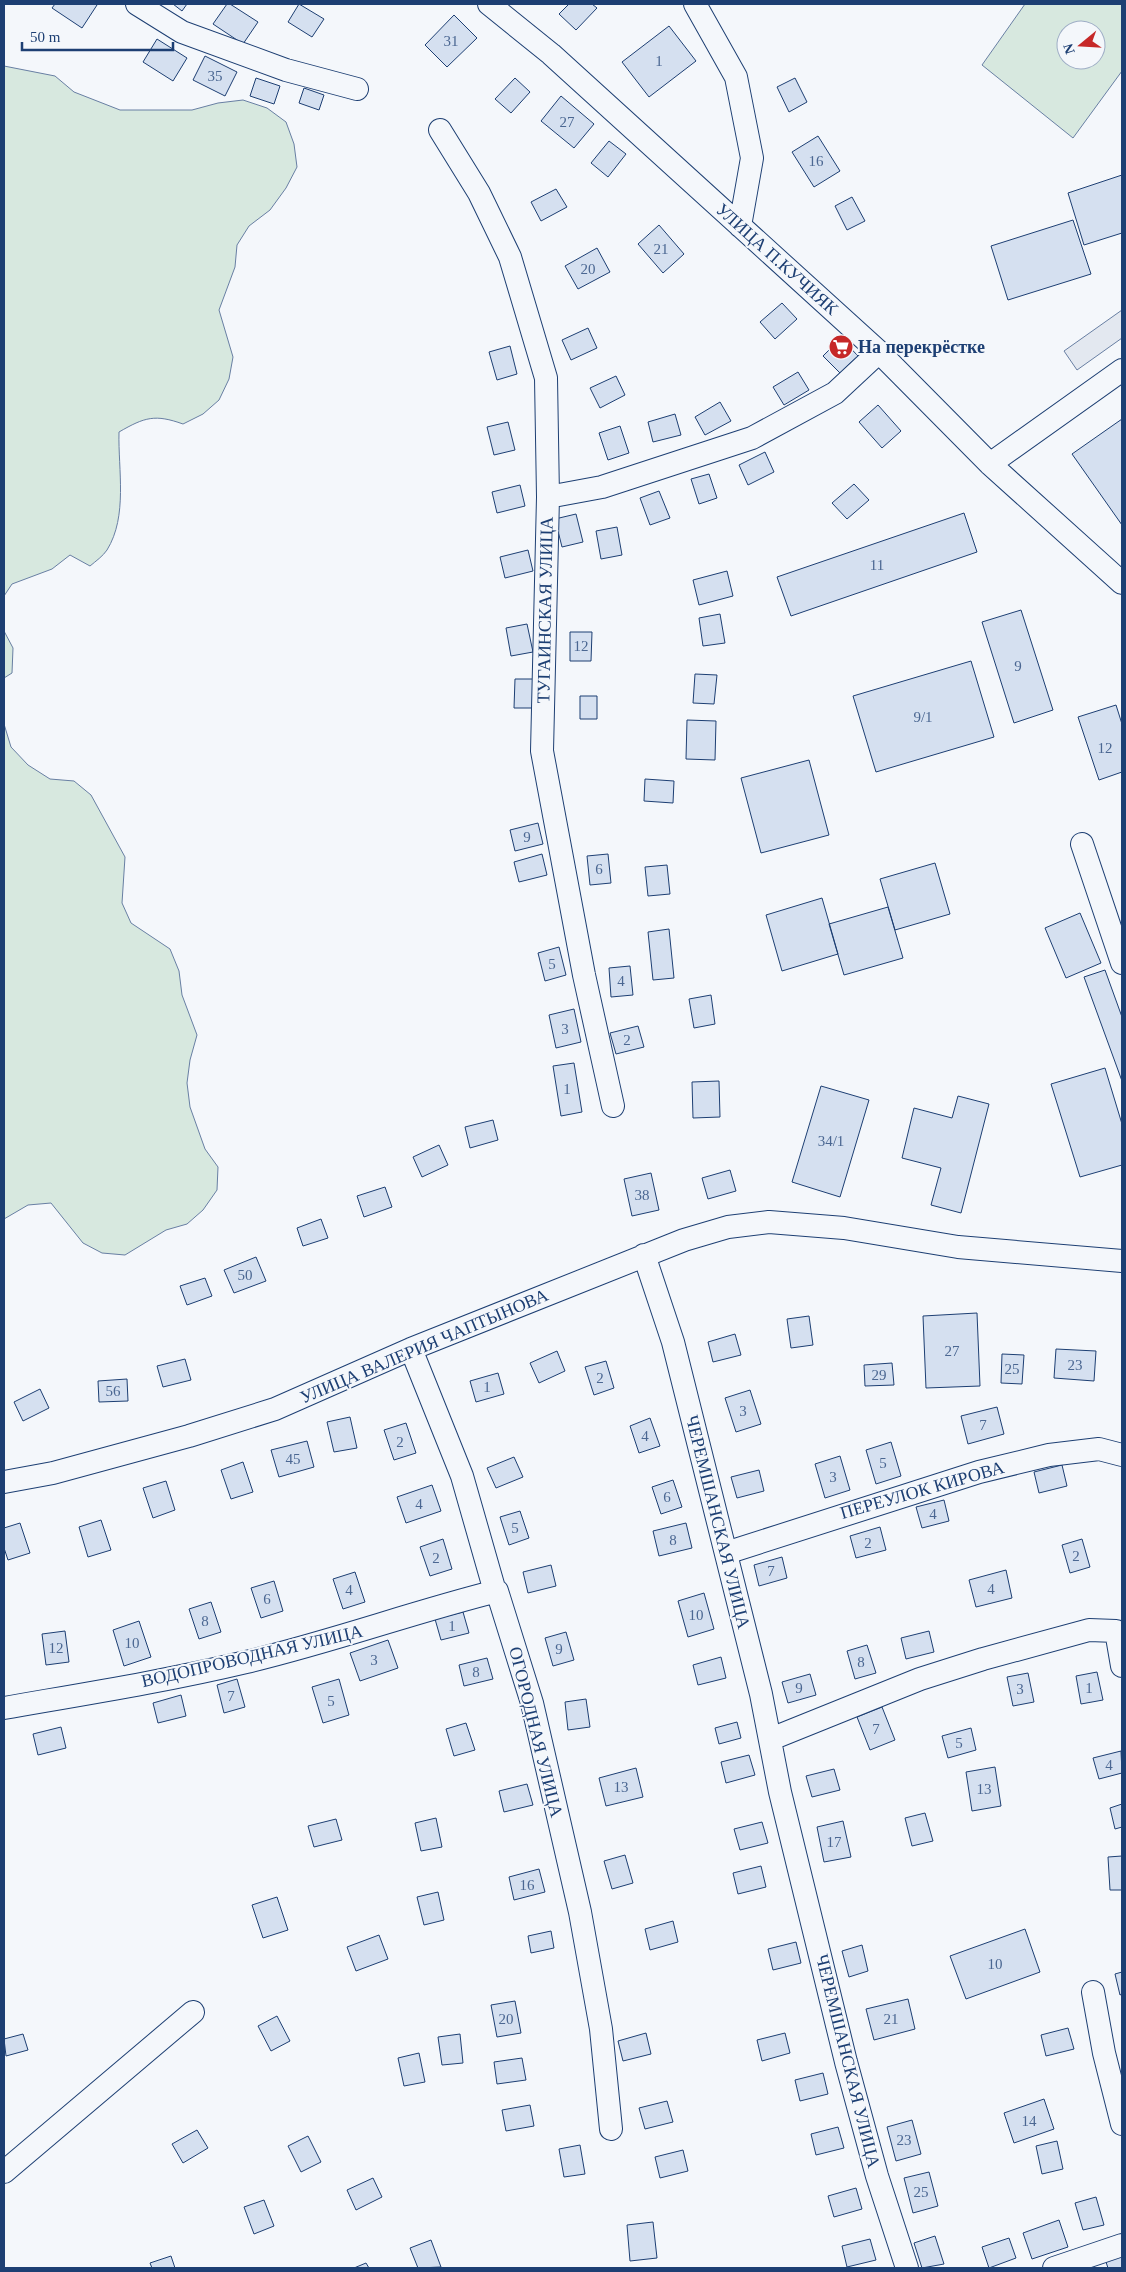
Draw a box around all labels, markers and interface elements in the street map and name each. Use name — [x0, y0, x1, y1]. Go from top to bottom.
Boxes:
scale bar — [22, 20, 174, 52]
north arrow — [1056, 20, 1106, 70]
text: 50 m — [30, 29, 61, 45]
house number: 31 — [444, 33, 459, 49]
text: N — [1060, 42, 1078, 56]
house number: 1 — [655, 53, 663, 69]
house number: 35 — [208, 68, 223, 84]
house number: 27 — [560, 114, 575, 130]
house number: 16 — [809, 153, 824, 169]
street label: УЛИЦА П.КУЧИЯК — [712, 199, 843, 320]
house number: 21 — [654, 241, 669, 257]
house number: 20 — [581, 261, 596, 277]
supermarket icon: На перекрёстке — [828, 334, 854, 360]
place label: На перекрёстке — [858, 337, 985, 357]
street label: ТУГАИНСКАЯ УЛИЦА — [533, 517, 557, 703]
house number: 11 — [870, 557, 884, 573]
house number: 12 — [574, 638, 589, 654]
house number: 9 — [1014, 658, 1022, 674]
house number: 9/1 — [913, 709, 933, 725]
house number: 12 — [1098, 740, 1113, 756]
house number: 9 — [523, 829, 531, 845]
house number: 6 — [595, 861, 603, 877]
house number: 5 — [548, 956, 556, 972]
house number: 4 — [617, 973, 625, 989]
house number: 3 — [561, 1021, 569, 1037]
house number: 2 — [623, 1032, 631, 1048]
house number: 1 — [563, 1081, 571, 1097]
house number: 34/1 — [818, 1133, 844, 1149]
house number: 38 — [635, 1187, 650, 1203]
house number: 50 — [238, 1267, 253, 1283]
street label: УЛИЦА ВАЛЕРИЯ ЧАПТЫНОВА — [297, 1285, 551, 1407]
house number: 27 — [945, 1343, 960, 1359]
house number: 23 — [1068, 1357, 1083, 1373]
house number: 25 — [1005, 1361, 1020, 1377]
house number: 29 — [872, 1367, 887, 1383]
house number: 2 — [596, 1370, 604, 1386]
house number: 1 — [483, 1379, 491, 1395]
house number: 56 — [106, 1383, 121, 1399]
house number: 3 — [739, 1403, 747, 1419]
street label: ЧЕРЕМШАНСКАЯ УЛИЦА — [682, 1413, 754, 1631]
house number: 7 — [979, 1417, 987, 1433]
house number: 4 — [641, 1428, 649, 1444]
house number: 2 — [396, 1434, 404, 1450]
house number: 45 — [286, 1451, 301, 1467]
house number: 5 — [879, 1455, 887, 1471]
street label: ПЕРЕУЛОК КИРОВА — [838, 1457, 1006, 1523]
house number: 3 — [829, 1469, 837, 1485]
house number: 6 — [663, 1489, 671, 1505]
house number: 4 — [415, 1496, 423, 1512]
house number: 4 — [929, 1506, 937, 1522]
house number: 5 — [511, 1520, 519, 1536]
house number: 8 — [669, 1532, 677, 1548]
house number: 2 — [864, 1535, 872, 1551]
house number: 2 — [1072, 1548, 1080, 1564]
house number: 2 — [432, 1550, 440, 1566]
house number: 7 — [767, 1563, 775, 1579]
house number: 4 — [987, 1581, 995, 1597]
house number: 4 — [345, 1582, 353, 1598]
house number: 6 — [263, 1591, 271, 1607]
house number: 10 — [689, 1607, 704, 1623]
house number: 8 — [201, 1613, 209, 1629]
house number: 1 — [448, 1618, 456, 1634]
street label: ВОДОПРОВОДНАЯ УЛИЦА — [139, 1621, 365, 1691]
house number: 10 — [125, 1635, 140, 1651]
house number: 12 — [49, 1640, 64, 1656]
house number: 9 — [555, 1641, 563, 1657]
street label: ОГОРОДНАЯ УЛИЦА — [505, 1645, 567, 1819]
house number: 3 — [370, 1652, 378, 1668]
house number: 8 — [857, 1654, 865, 1670]
house number: 8 — [472, 1664, 480, 1680]
house number: 9 — [795, 1680, 803, 1696]
house number: 1 — [1085, 1680, 1093, 1696]
house number: 3 — [1016, 1681, 1024, 1697]
house number: 7 — [227, 1688, 235, 1704]
house number: 5 — [327, 1693, 335, 1709]
house number: 7 — [872, 1721, 880, 1737]
house number: 5 — [955, 1735, 963, 1751]
house number: 4 — [1105, 1757, 1113, 1773]
house number: 13 — [614, 1779, 629, 1795]
house number: 13 — [977, 1781, 992, 1797]
house number: 17 — [827, 1834, 842, 1850]
house number: 16 — [520, 1877, 535, 1893]
street label: ЧЕРЕМШАНСКАЯ УЛИЦА — [812, 1952, 884, 2170]
house number: 10 — [988, 1956, 1003, 1972]
house number: 20 — [499, 2011, 514, 2027]
house number: 21 — [884, 2011, 899, 2027]
house number: 14 — [1022, 2113, 1037, 2129]
house number: 23 — [897, 2132, 912, 2148]
house number: 25 — [914, 2184, 929, 2200]

